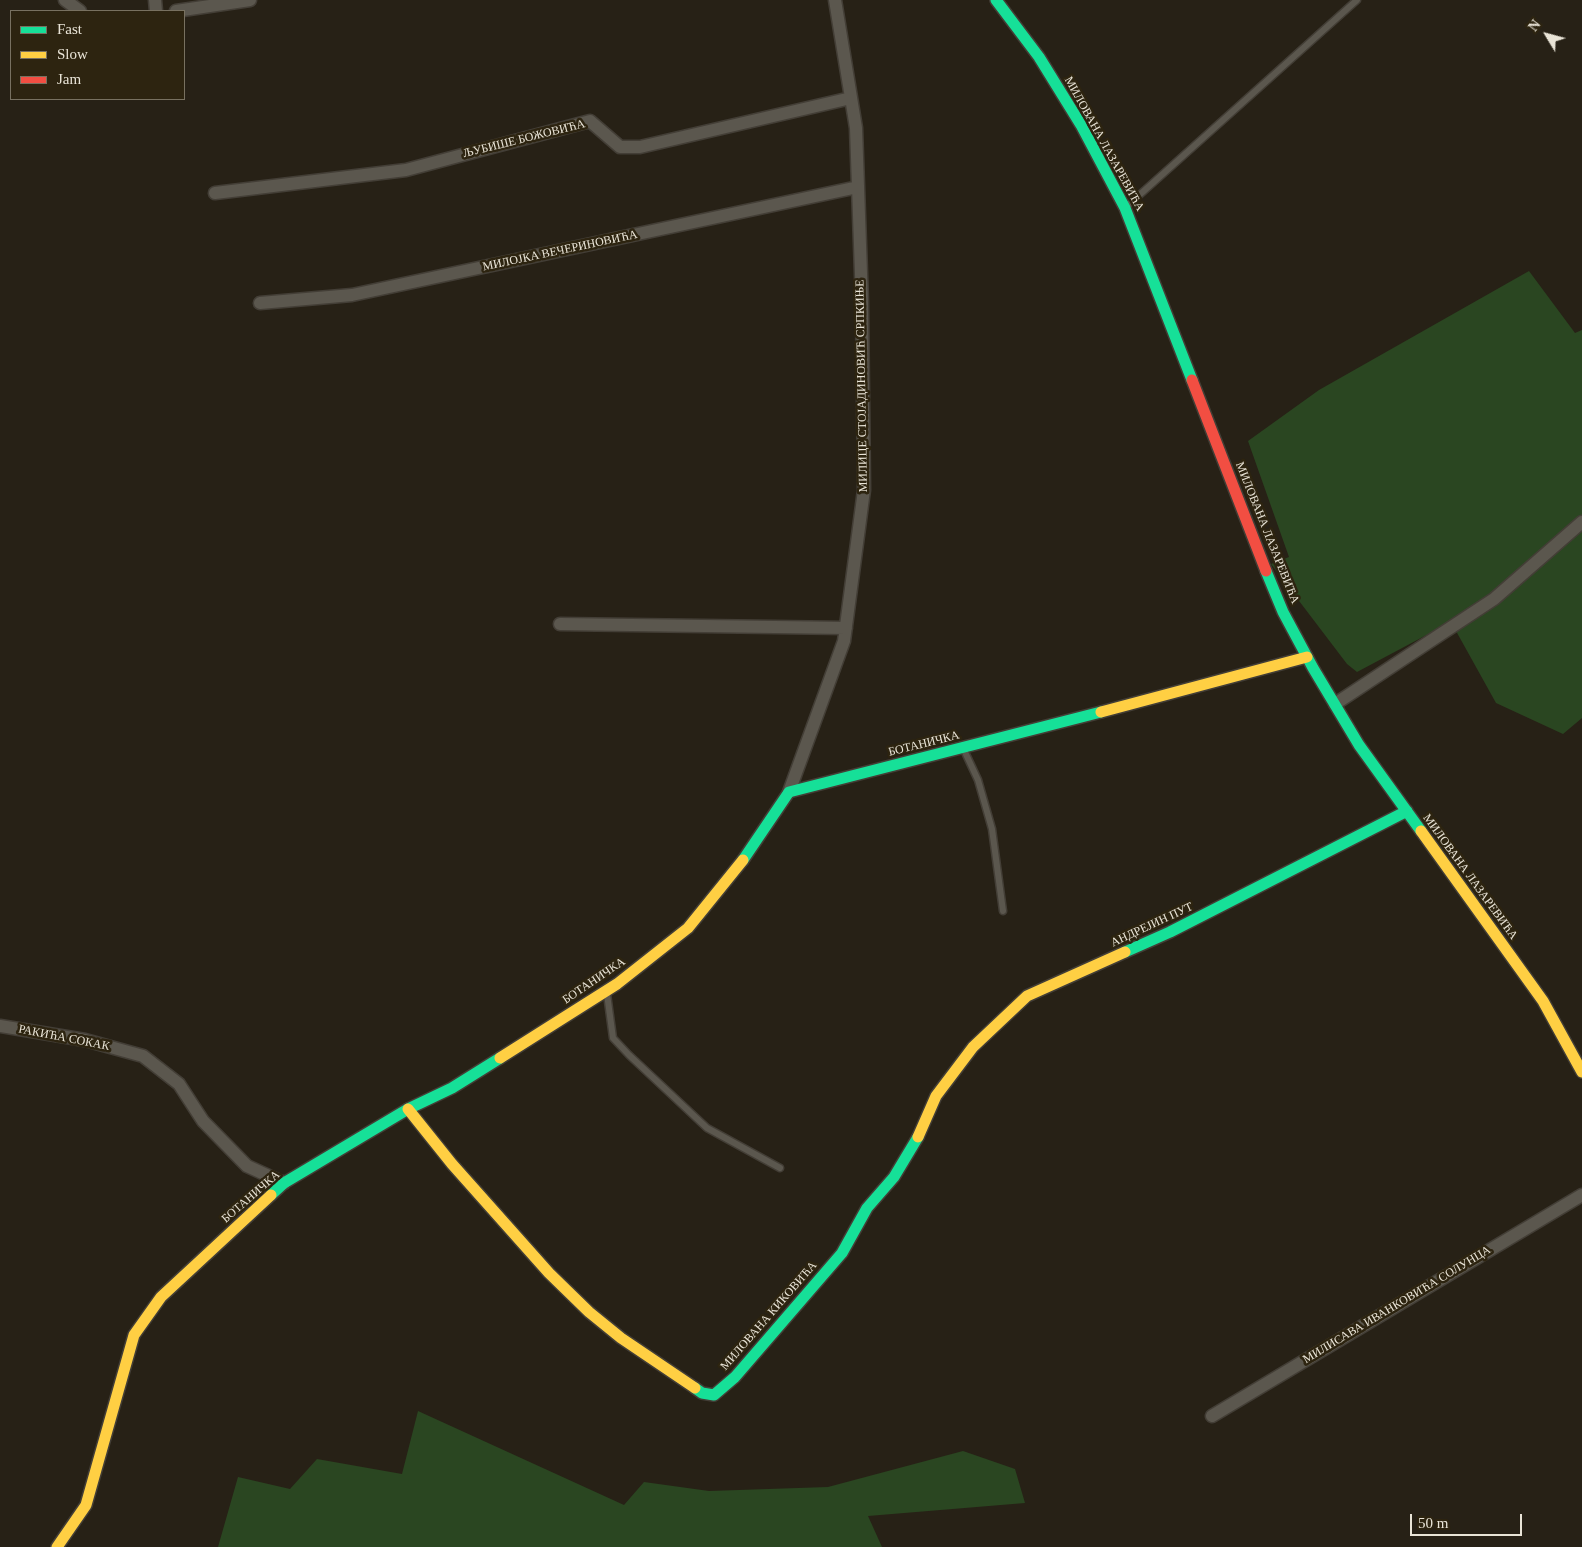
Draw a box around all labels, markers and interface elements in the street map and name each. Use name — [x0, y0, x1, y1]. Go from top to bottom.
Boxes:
legend — [10, 10, 185, 100]
north arrow — [1522, 10, 1572, 60]
text: N — [1526, 17, 1544, 34]
text: Fast — [57, 21, 82, 37]
text: Slow — [57, 46, 88, 62]
text: Jam — [57, 71, 81, 87]
street label: МИЛОВАНА ЛАЗАРЕВИЋА — [1061, 74, 1147, 214]
street label: ЉУБИШЕ БОЖОВИЋА — [461, 117, 587, 161]
street label: МИЛОЈКА ВЕЧЕРИНОВИЋА — [481, 228, 639, 274]
street label: МИЛИЦЕ СТОЈАДИНОВИЋ СРПКИЊЕ — [853, 279, 871, 493]
street label: МИЛОВАНА ЛАЗАРЕВИЋА — [1232, 460, 1302, 606]
street label: БОТАНИЧКА — [887, 728, 961, 760]
street label: МИЛОВАНА ЛАЗАРЕВИЋА — [1420, 811, 1520, 943]
street label: АНДРЕЈИН ПУТ — [1109, 900, 1195, 950]
street label: БОТАНИЧКА — [560, 955, 628, 1007]
street label: РАКИЋА СОКАК — [17, 1022, 111, 1054]
street label: БОТАНИЧКА — [219, 1168, 283, 1226]
street label: МИЛИСАВА ИВАНКОВИЋА СОЛУНЦА — [1300, 1243, 1494, 1367]
street label: МИЛОВАНА КИКОВИЋА — [718, 1259, 820, 1373]
scale bar — [1412, 1504, 1524, 1536]
text: 50 m — [1418, 1515, 1448, 1531]

